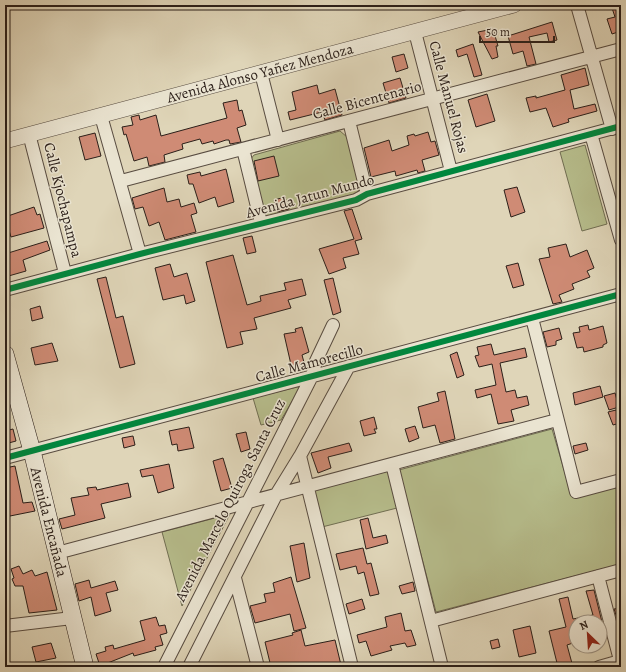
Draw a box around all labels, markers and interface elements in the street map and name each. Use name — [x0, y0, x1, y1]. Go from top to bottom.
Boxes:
scale bar — [480, 18, 554, 44]
text: 50 m — [486, 24, 510, 40]
street label: Avenida Alonso Yañez Mendoza — [164, 38, 355, 108]
street label: Calle Manuel Rojas — [424, 39, 474, 155]
street label: Calle Bicentenario — [310, 76, 424, 124]
street label: Calle Kjochapampa — [39, 140, 87, 260]
street label: Avenida Jatun Mundo — [243, 169, 376, 223]
street label: Calle Mamorecillo — [253, 339, 365, 387]
street label: Avenida Marcelo Quiroga Santa Cruz — [170, 395, 290, 606]
street label: Avenida Encañada — [25, 464, 72, 579]
north arrow — [568, 614, 608, 654]
text: N — [577, 617, 591, 634]

